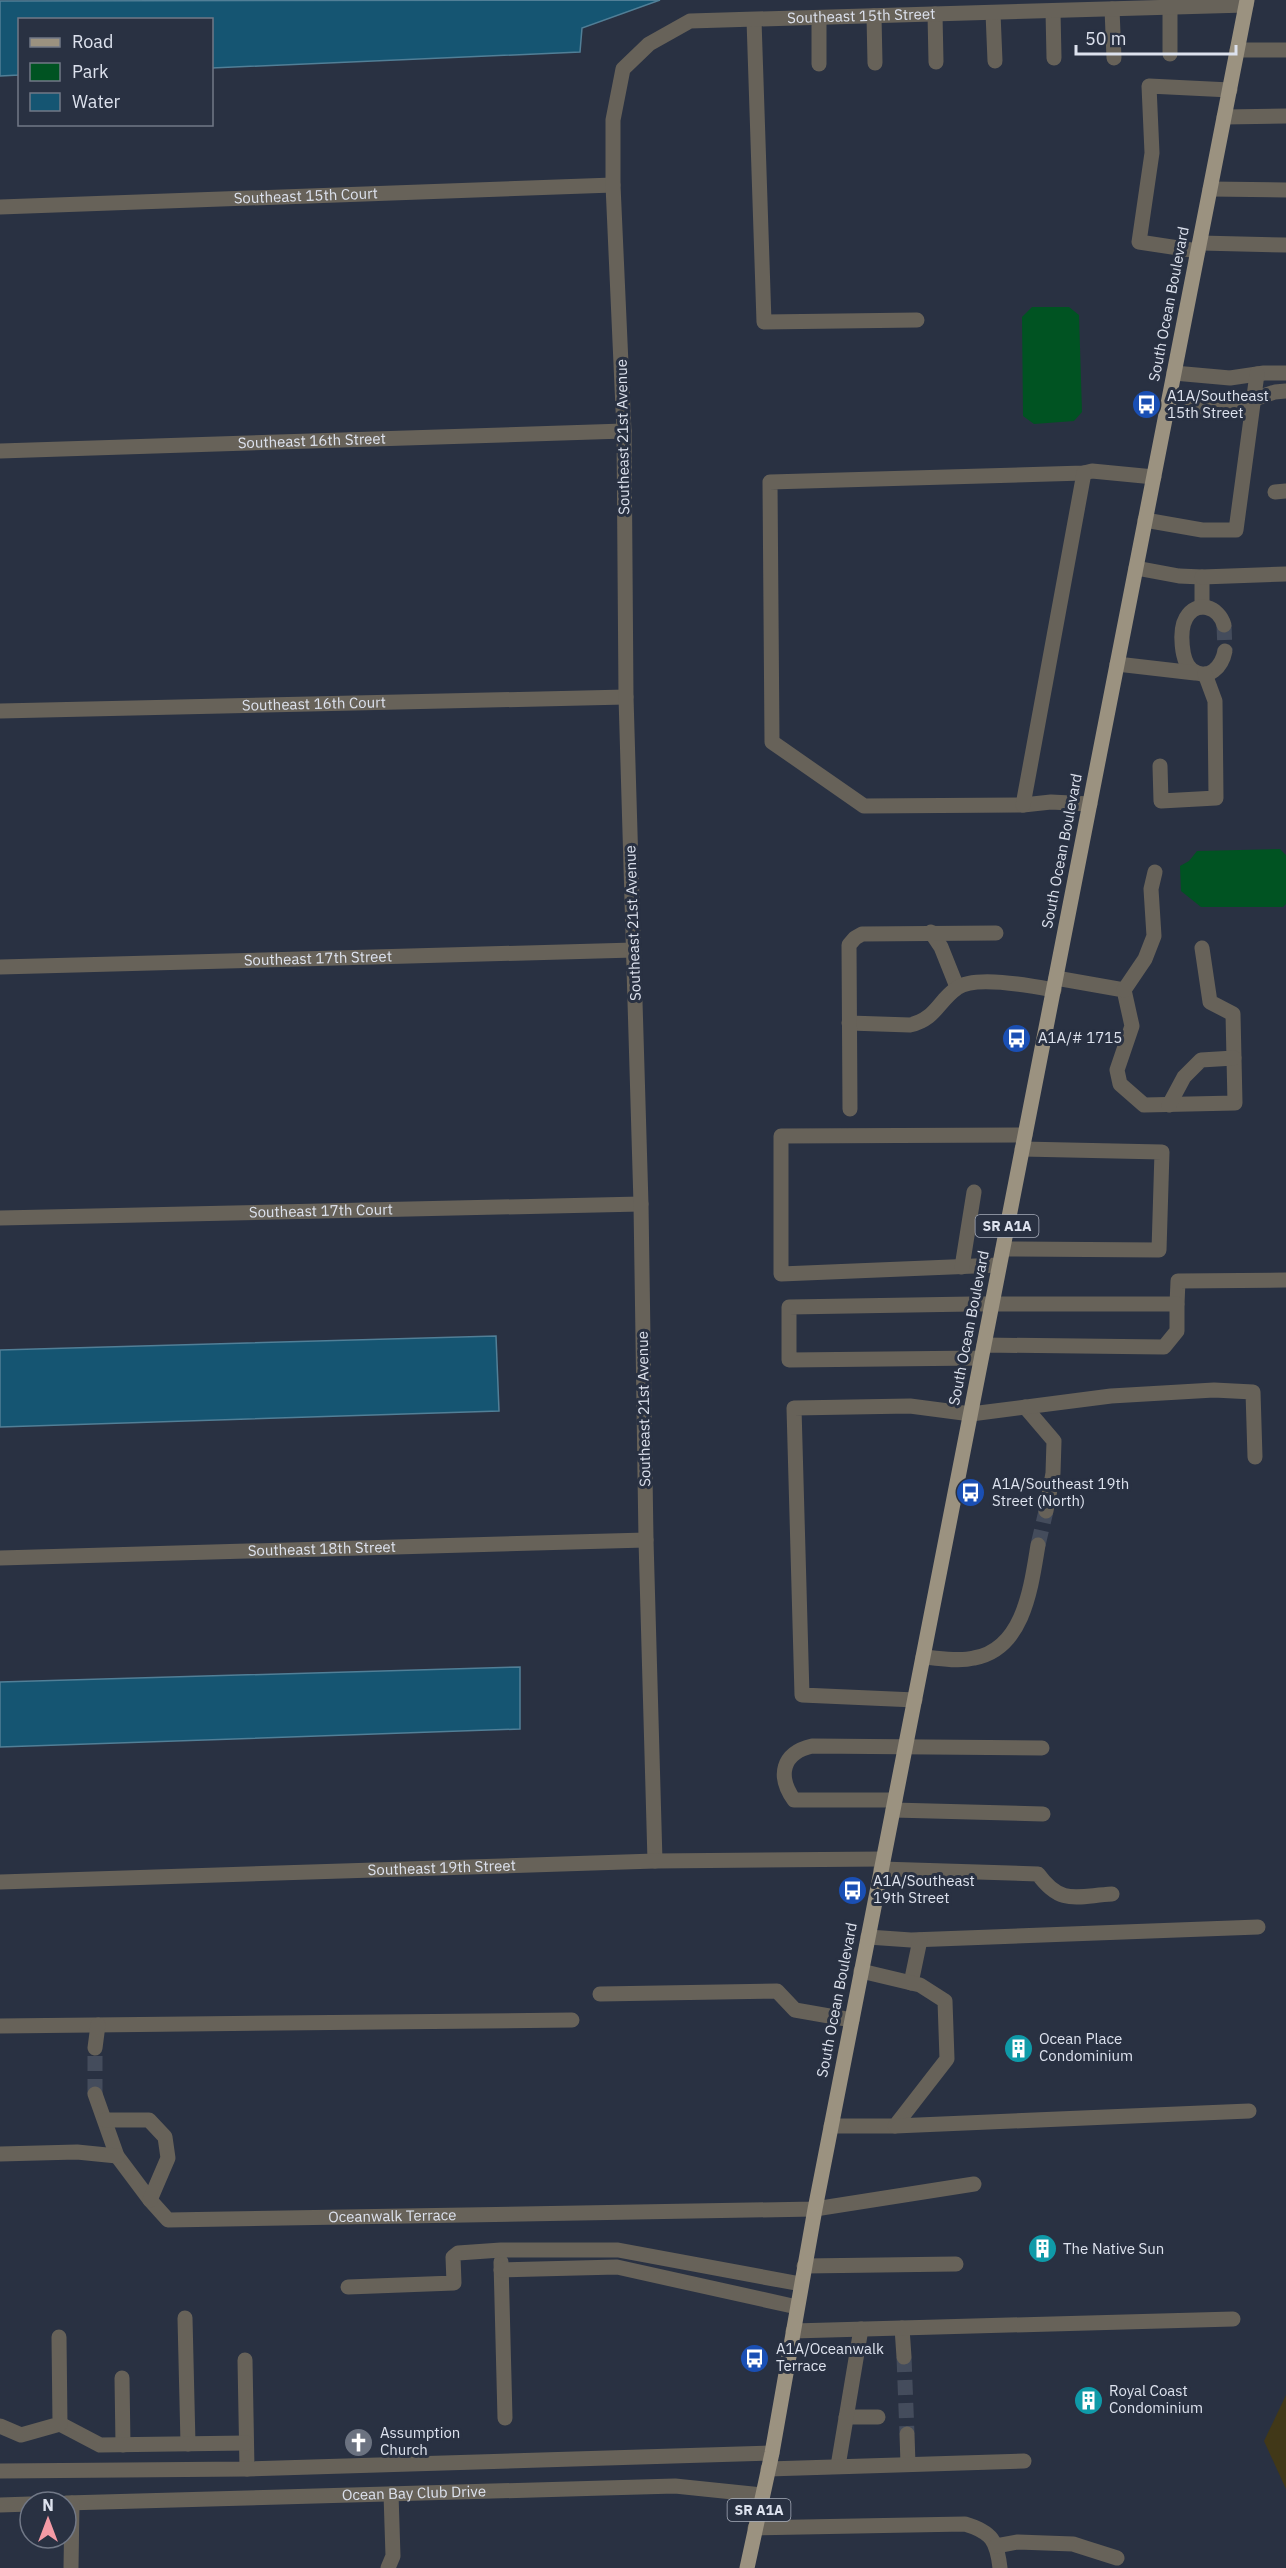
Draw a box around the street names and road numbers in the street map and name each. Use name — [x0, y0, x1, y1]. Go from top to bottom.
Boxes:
street label: Southeast 15th Street — [787, 4, 936, 27]
street label: Southeast 15th Court — [233, 183, 378, 208]
street label: South Ocean Boulevard — [1144, 225, 1193, 383]
street label: Southeast 21st Avenue — [612, 359, 633, 515]
street label: Southeast 16th Street — [237, 429, 386, 452]
street label: Southeast 16th Court — [242, 692, 386, 715]
street label: South Ocean Boulevard — [1037, 772, 1086, 930]
street label: Southeast 21st Avenue — [620, 845, 645, 1001]
street label: Southeast 17th Street — [243, 946, 392, 969]
street label: Southeast 17th Court — [249, 1199, 393, 1222]
road number: SR A1A — [976, 1215, 1038, 1237]
street label: South Ocean Boulevard — [944, 1249, 993, 1407]
street label: Southeast 21st Avenue — [633, 1331, 654, 1487]
street label: Southeast 18th Street — [247, 1537, 396, 1560]
street label: Southeast 19th Street — [367, 1855, 516, 1879]
street label: South Ocean Boulevard — [812, 1921, 861, 2079]
street label: Oceanwalk Terrace — [328, 2205, 457, 2226]
street label: Ocean Bay Club Drive — [341, 2481, 486, 2504]
road number: SR A1A — [728, 2499, 790, 2521]

